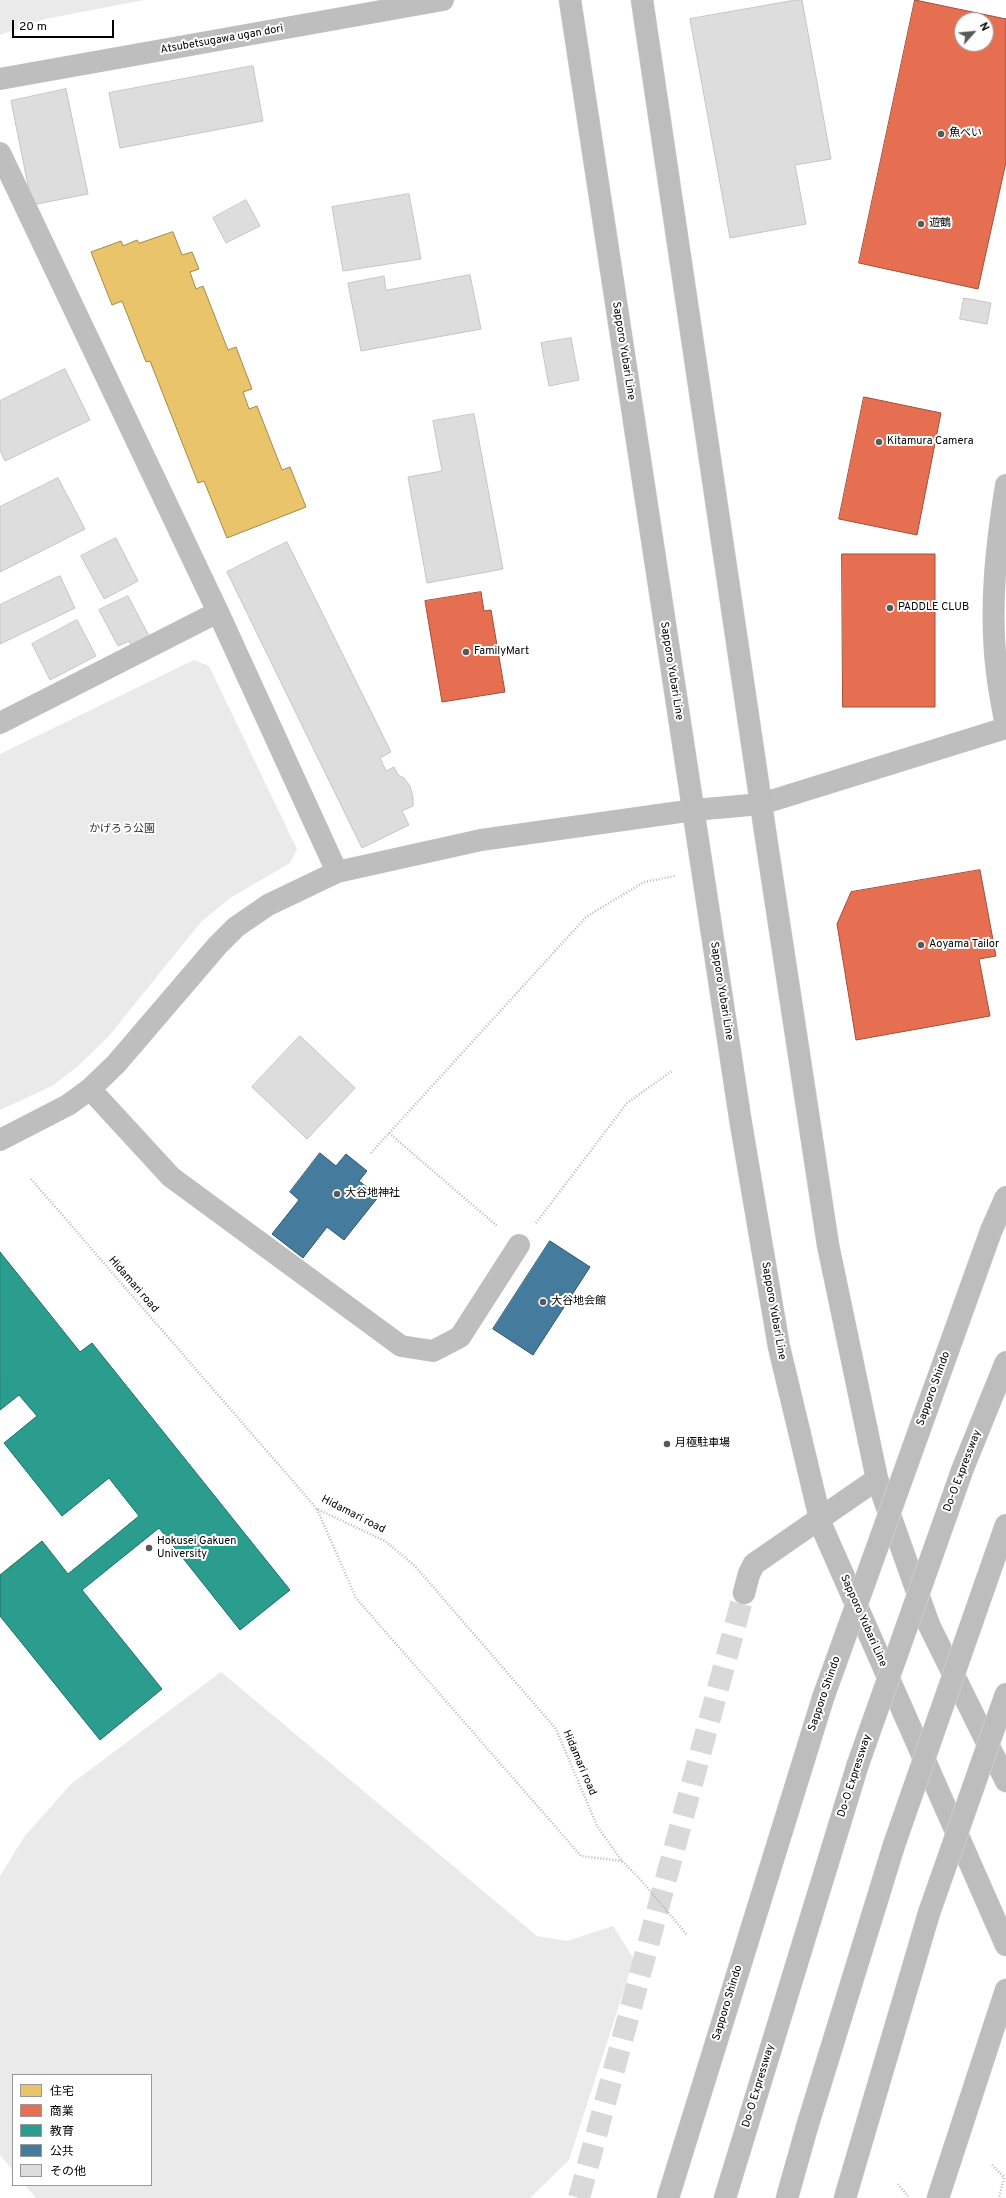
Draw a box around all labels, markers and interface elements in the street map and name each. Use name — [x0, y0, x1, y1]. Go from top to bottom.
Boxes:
scale bar — [14, 12, 116, 38]
north arrow — [954, 12, 994, 52]
text: 20 m — [19, 19, 47, 35]
text: N — [976, 20, 992, 34]
street label: Atsubetsugawa ugan dori — [160, 23, 284, 57]
place label: 魚べい — [949, 127, 982, 141]
marker: 魚べい — [936, 129, 946, 139]
place label: 遊鶴 — [929, 217, 951, 231]
marker: 遊鶴 — [916, 219, 926, 229]
street label: Sapporo Yubari Line — [609, 301, 637, 401]
place label: Kitamura Camera — [887, 435, 973, 449]
marker: Kitamura Camera — [874, 437, 884, 447]
place label: PADDLE CLUB — [898, 601, 969, 615]
marker: PADDLE CLUB — [885, 603, 895, 613]
street label: Sapporo Yubari Line — [657, 621, 685, 721]
place label: FamilyMart — [474, 645, 529, 659]
marker: FamilyMart — [461, 647, 471, 657]
park label: かげろう公園 — [89, 823, 155, 837]
place label: Aoyama Tailor — [929, 938, 999, 952]
marker: Aoyama Tailor — [916, 940, 926, 950]
street label: Sapporo Yubari Line — [707, 941, 735, 1041]
place label: 大谷地神社 — [345, 1187, 400, 1201]
marker: 大谷地神社 — [332, 1189, 342, 1199]
street label: Hidamari road — [105, 1254, 161, 1316]
street label: Sapporo Yubari Line — [758, 1261, 788, 1361]
place label: 大谷地会館 — [551, 1295, 606, 1309]
marker: 大谷地会館 — [538, 1297, 548, 1307]
street label: Sapporo Shindo — [914, 1350, 954, 1428]
street label: Do-O Expressway — [941, 1428, 985, 1514]
place label: 月極駐車場 — [675, 1437, 730, 1451]
marker: 月極駐車場 — [662, 1439, 672, 1449]
street label: Hidamari road — [319, 1493, 387, 1537]
place label: Hokusei Gakuen University — [157, 1535, 236, 1561]
marker: Hokusei Gakuen University — [144, 1543, 154, 1553]
street label: Sapporo Yubari Line — [837, 1573, 889, 1669]
street label: Sapporo Shindo — [806, 1655, 844, 1733]
street label: Hidamari road — [559, 1728, 599, 1798]
street label: Do-O Expressway — [835, 1733, 875, 1819]
street label: Sapporo Shindo — [710, 1964, 746, 2042]
street label: Do-O Expressway — [740, 2043, 778, 2129]
legend — [12, 2074, 152, 2186]
text: 住宅 — [50, 2084, 74, 2100]
text: 商業 — [50, 2104, 74, 2120]
text: 教育 — [50, 2124, 74, 2140]
text: 公共 — [50, 2144, 74, 2160]
text: その他 — [50, 2164, 86, 2180]

